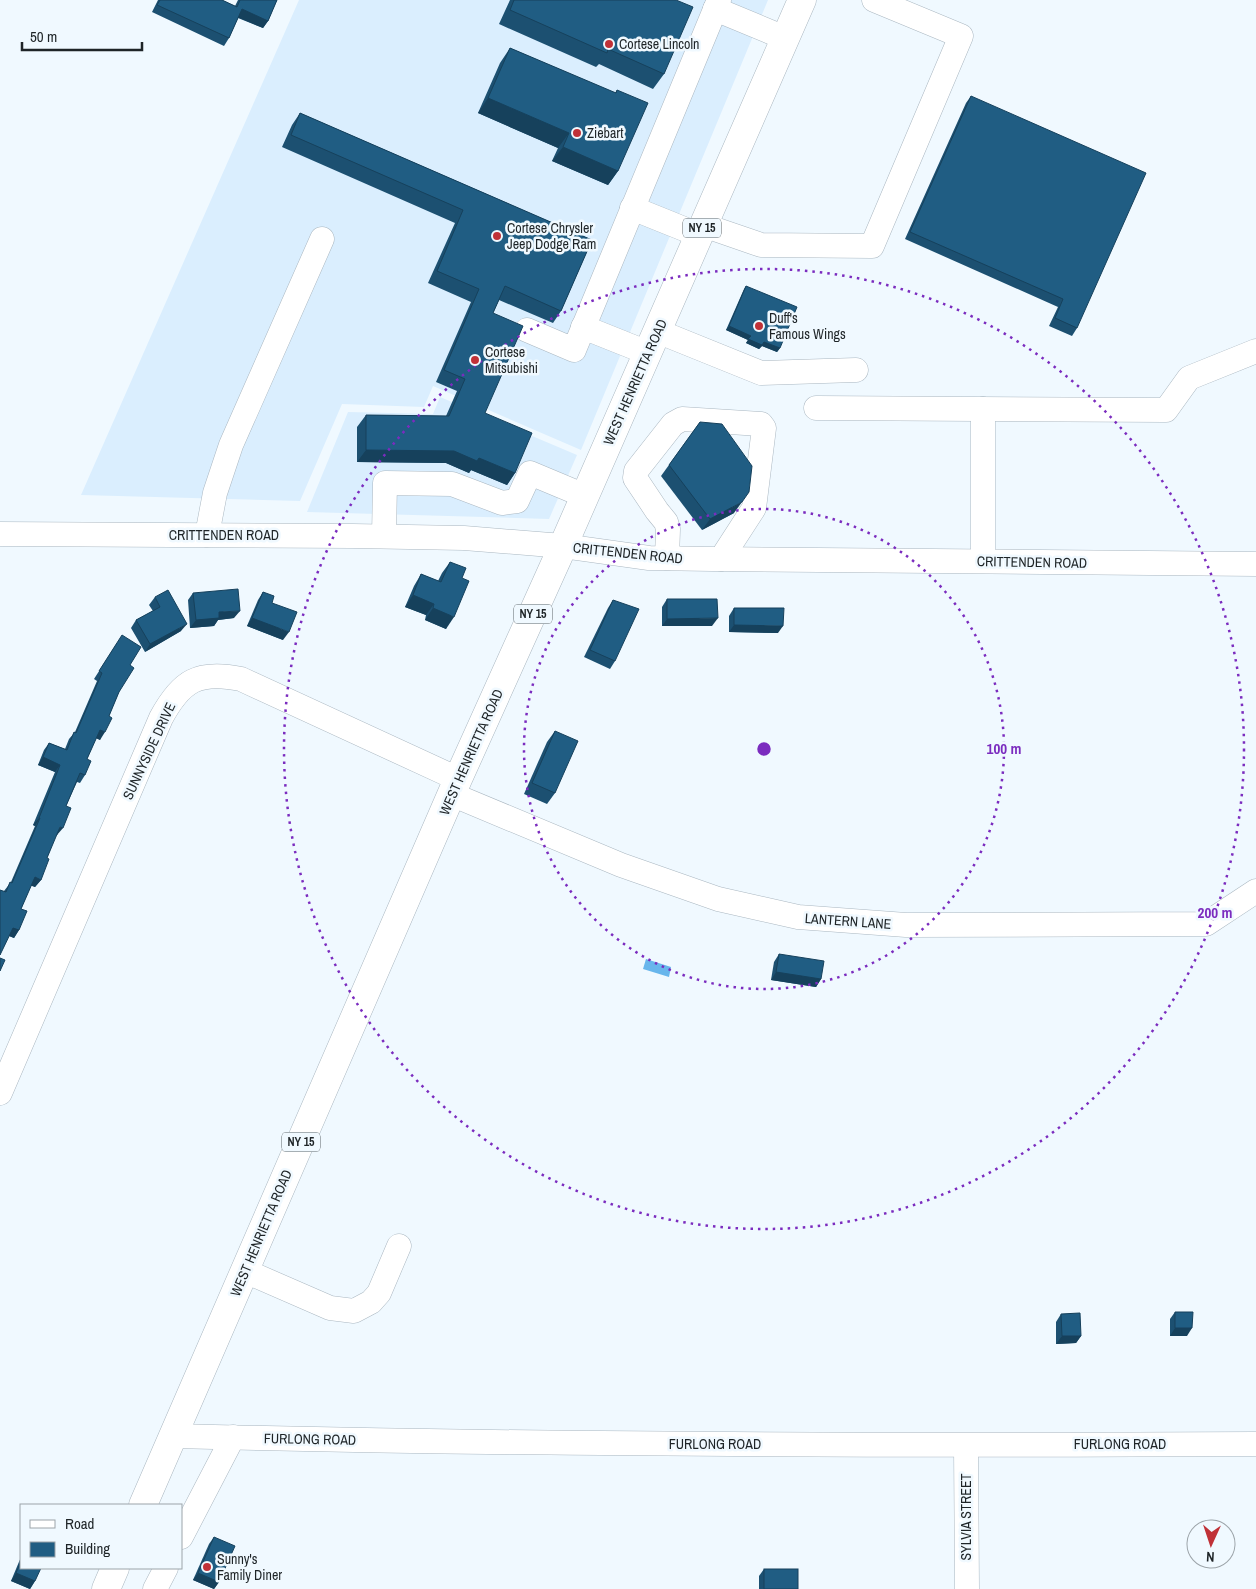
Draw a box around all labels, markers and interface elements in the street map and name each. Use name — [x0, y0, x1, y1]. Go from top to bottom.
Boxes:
scale bar — [22, 20, 142, 52]
text: 50 m — [30, 26, 57, 47]
place label: Cortese Lincoln — [619, 35, 699, 53]
marker: Cortese Lincoln — [603, 38, 615, 50]
place label: Ziebart — [587, 124, 623, 142]
marker: Ziebart — [571, 127, 583, 139]
road number: NY 15 — [683, 218, 721, 238]
place label: Cortese Chrysler Jeep Dodge Ram — [507, 219, 596, 253]
marker: Cortese Chrysler Jeep Dodge Ram — [491, 230, 503, 242]
place label: Duff's Famous Wings — [769, 309, 846, 343]
street label: WEST HENRIETTA ROAD — [599, 316, 671, 448]
marker: Duff's Famous Wings — [753, 320, 765, 332]
place label: Cortese Mitsubishi — [485, 343, 538, 377]
marker: Cortese Mitsubishi — [469, 354, 481, 366]
street label: CRITTENDEN ROAD — [169, 526, 279, 544]
street label: CRITTENDEN ROAD — [572, 538, 684, 568]
street label: CRITTENDEN ROAD — [977, 552, 1087, 572]
road number: NY 15 — [514, 604, 552, 624]
street label: WEST HENRIETTA ROAD — [435, 686, 507, 818]
street label: SUNNYSIDE DRIVE — [119, 699, 179, 803]
text: 100 m — [987, 738, 1021, 759]
centre of rings — [755, 740, 773, 758]
text: 200 m — [1198, 902, 1232, 923]
street label: LANTERN LANE — [804, 909, 892, 933]
road number: NY 15 — [282, 1132, 320, 1152]
street label: WEST HENRIETTA ROAD — [226, 1167, 296, 1299]
street label: FURLONG ROAD — [264, 1429, 356, 1449]
street label: FURLONG ROAD — [669, 1435, 761, 1453]
street label: FURLONG ROAD — [1074, 1435, 1166, 1453]
street label: SYLVIA STREET — [957, 1473, 975, 1561]
legend — [20, 1504, 182, 1569]
text: Road — [65, 1513, 94, 1534]
north arrow — [1186, 1519, 1236, 1569]
text: Building — [65, 1538, 110, 1559]
text: N — [1206, 1548, 1215, 1566]
place label: Sunny's Family Diner — [217, 1550, 282, 1584]
marker: Sunny's Family Diner — [201, 1561, 213, 1573]

